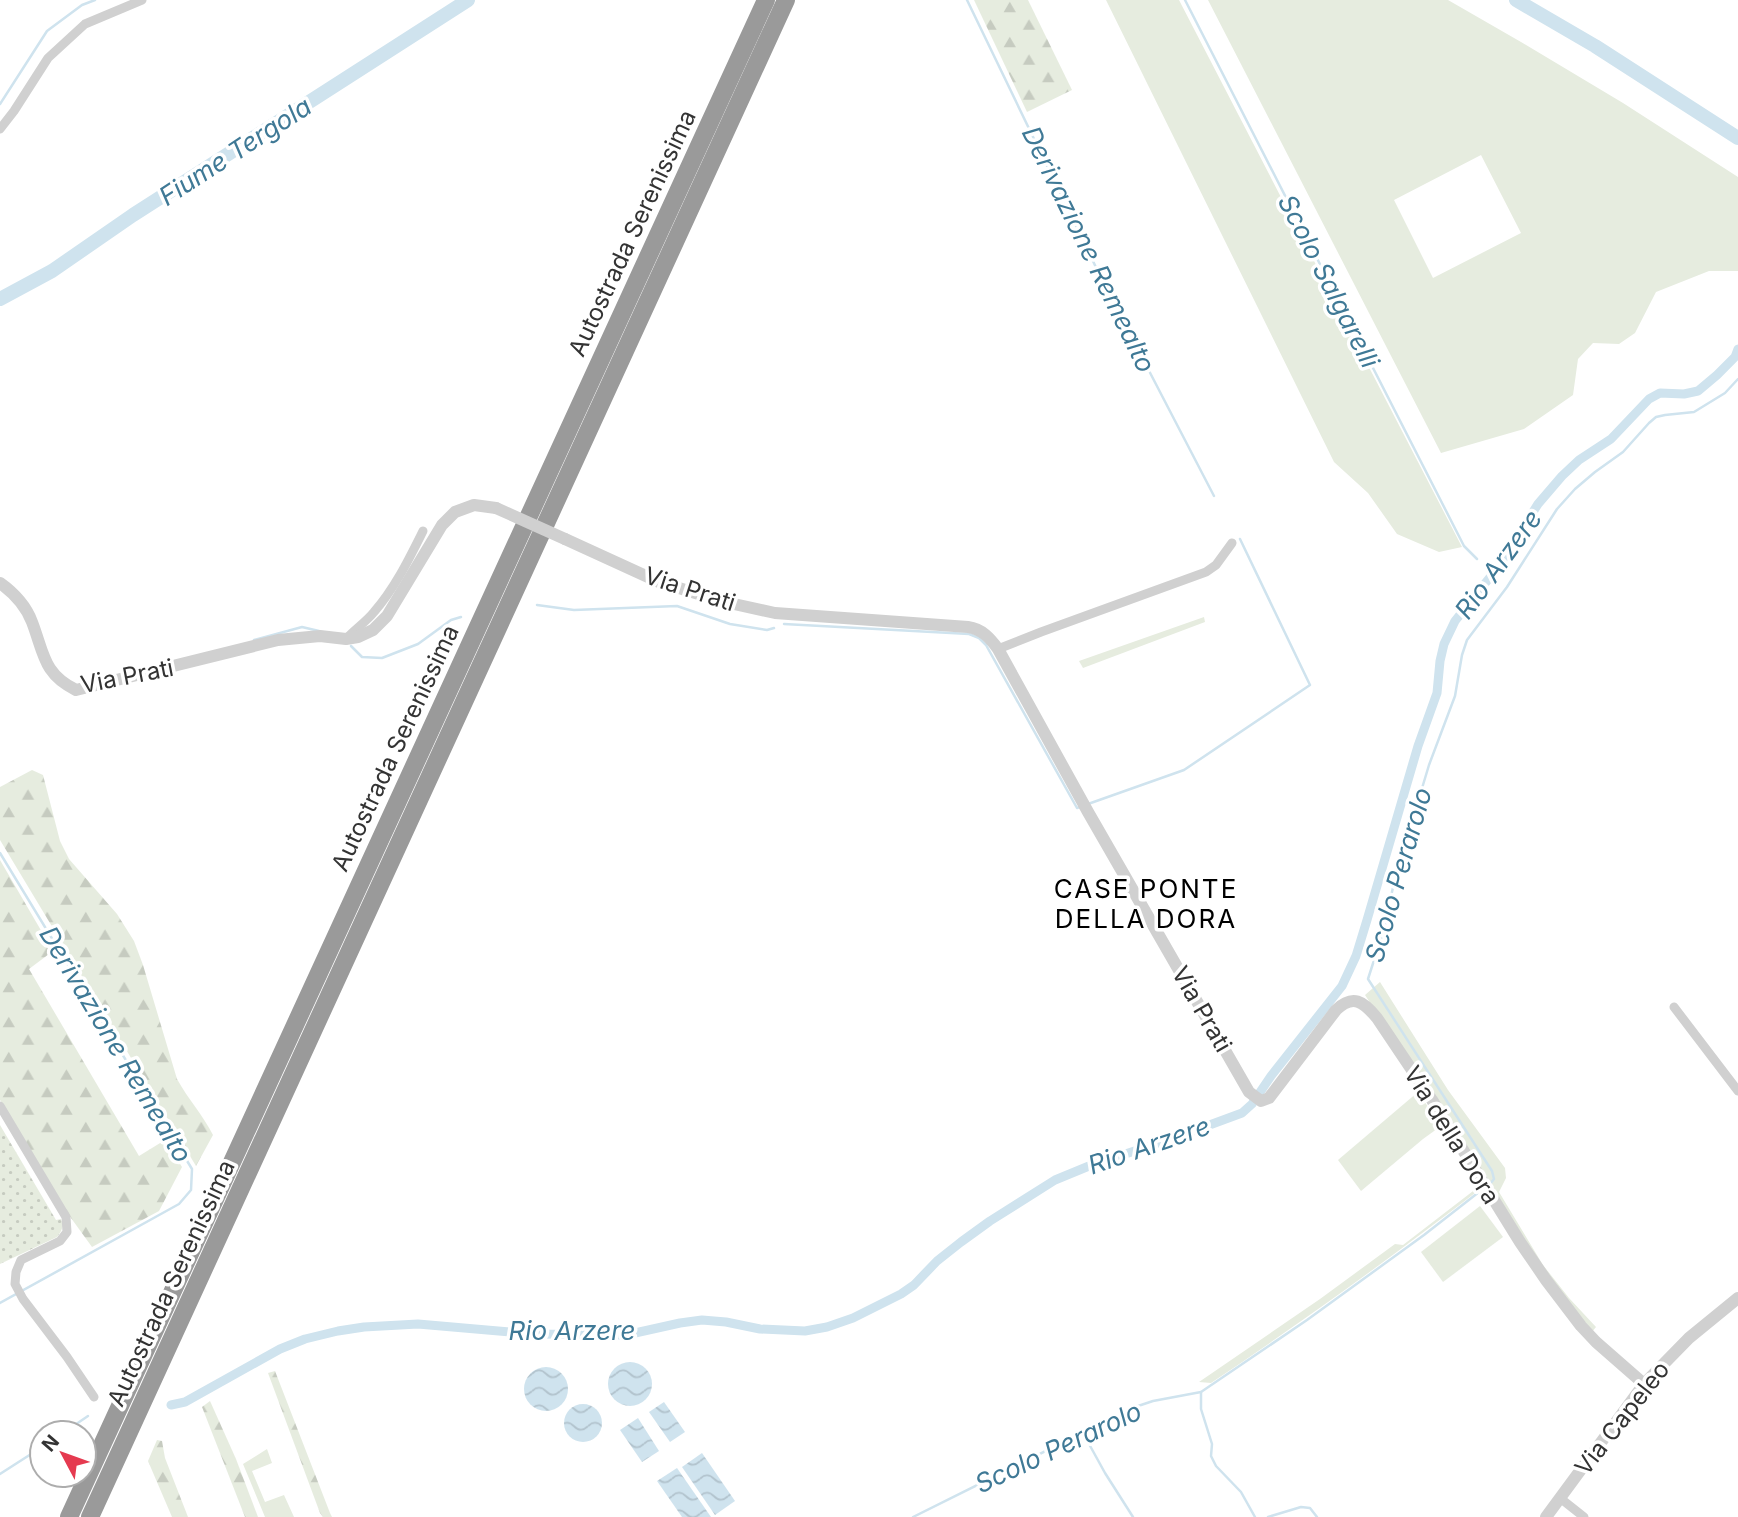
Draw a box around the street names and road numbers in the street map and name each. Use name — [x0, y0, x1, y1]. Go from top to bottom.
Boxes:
street label: Autostrada Serenissima — [562, 105, 702, 361]
street label: Via Prati — [641, 561, 739, 617]
street label: Autostrada Serenissima — [325, 620, 465, 876]
street label: Via Prati — [78, 653, 176, 699]
street label: Via Prati — [1166, 961, 1238, 1057]
street label: Via della Dora — [1398, 1061, 1506, 1209]
street label: Autostrada Serenissima — [101, 1155, 241, 1411]
street label: Via Capeleo — [1569, 1355, 1675, 1481]

